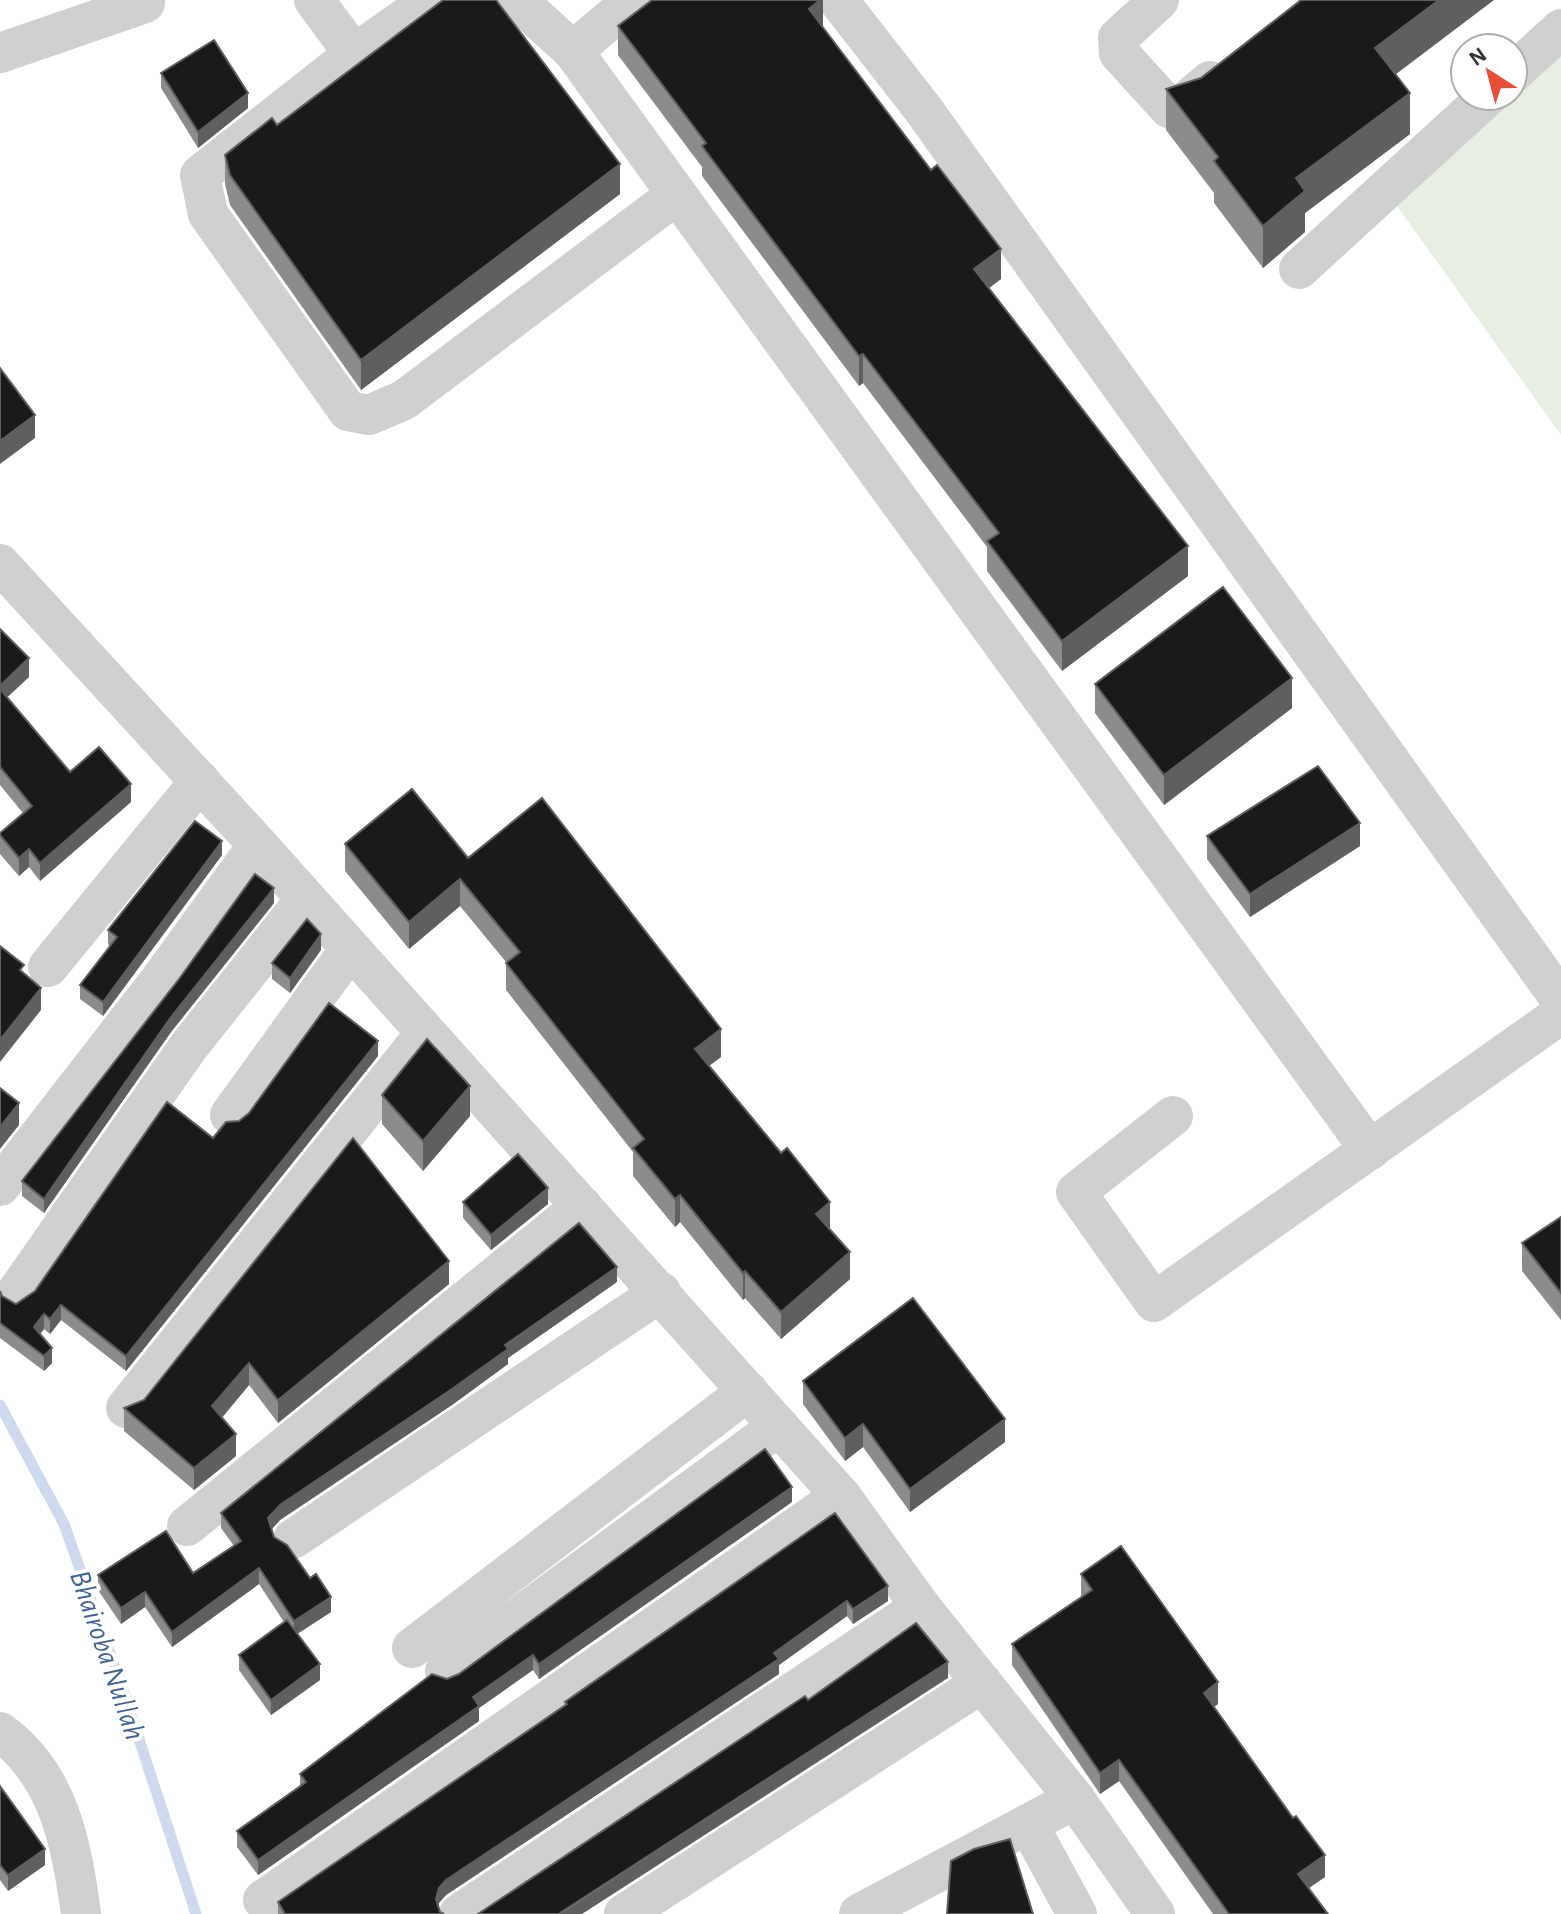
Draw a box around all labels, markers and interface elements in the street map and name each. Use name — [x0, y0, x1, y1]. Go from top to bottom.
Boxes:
north arrow — [1449, 32, 1529, 112]
text: N — [1465, 43, 1490, 70]
water label: Bhairoba Nullah — [64, 1567, 150, 1744]

